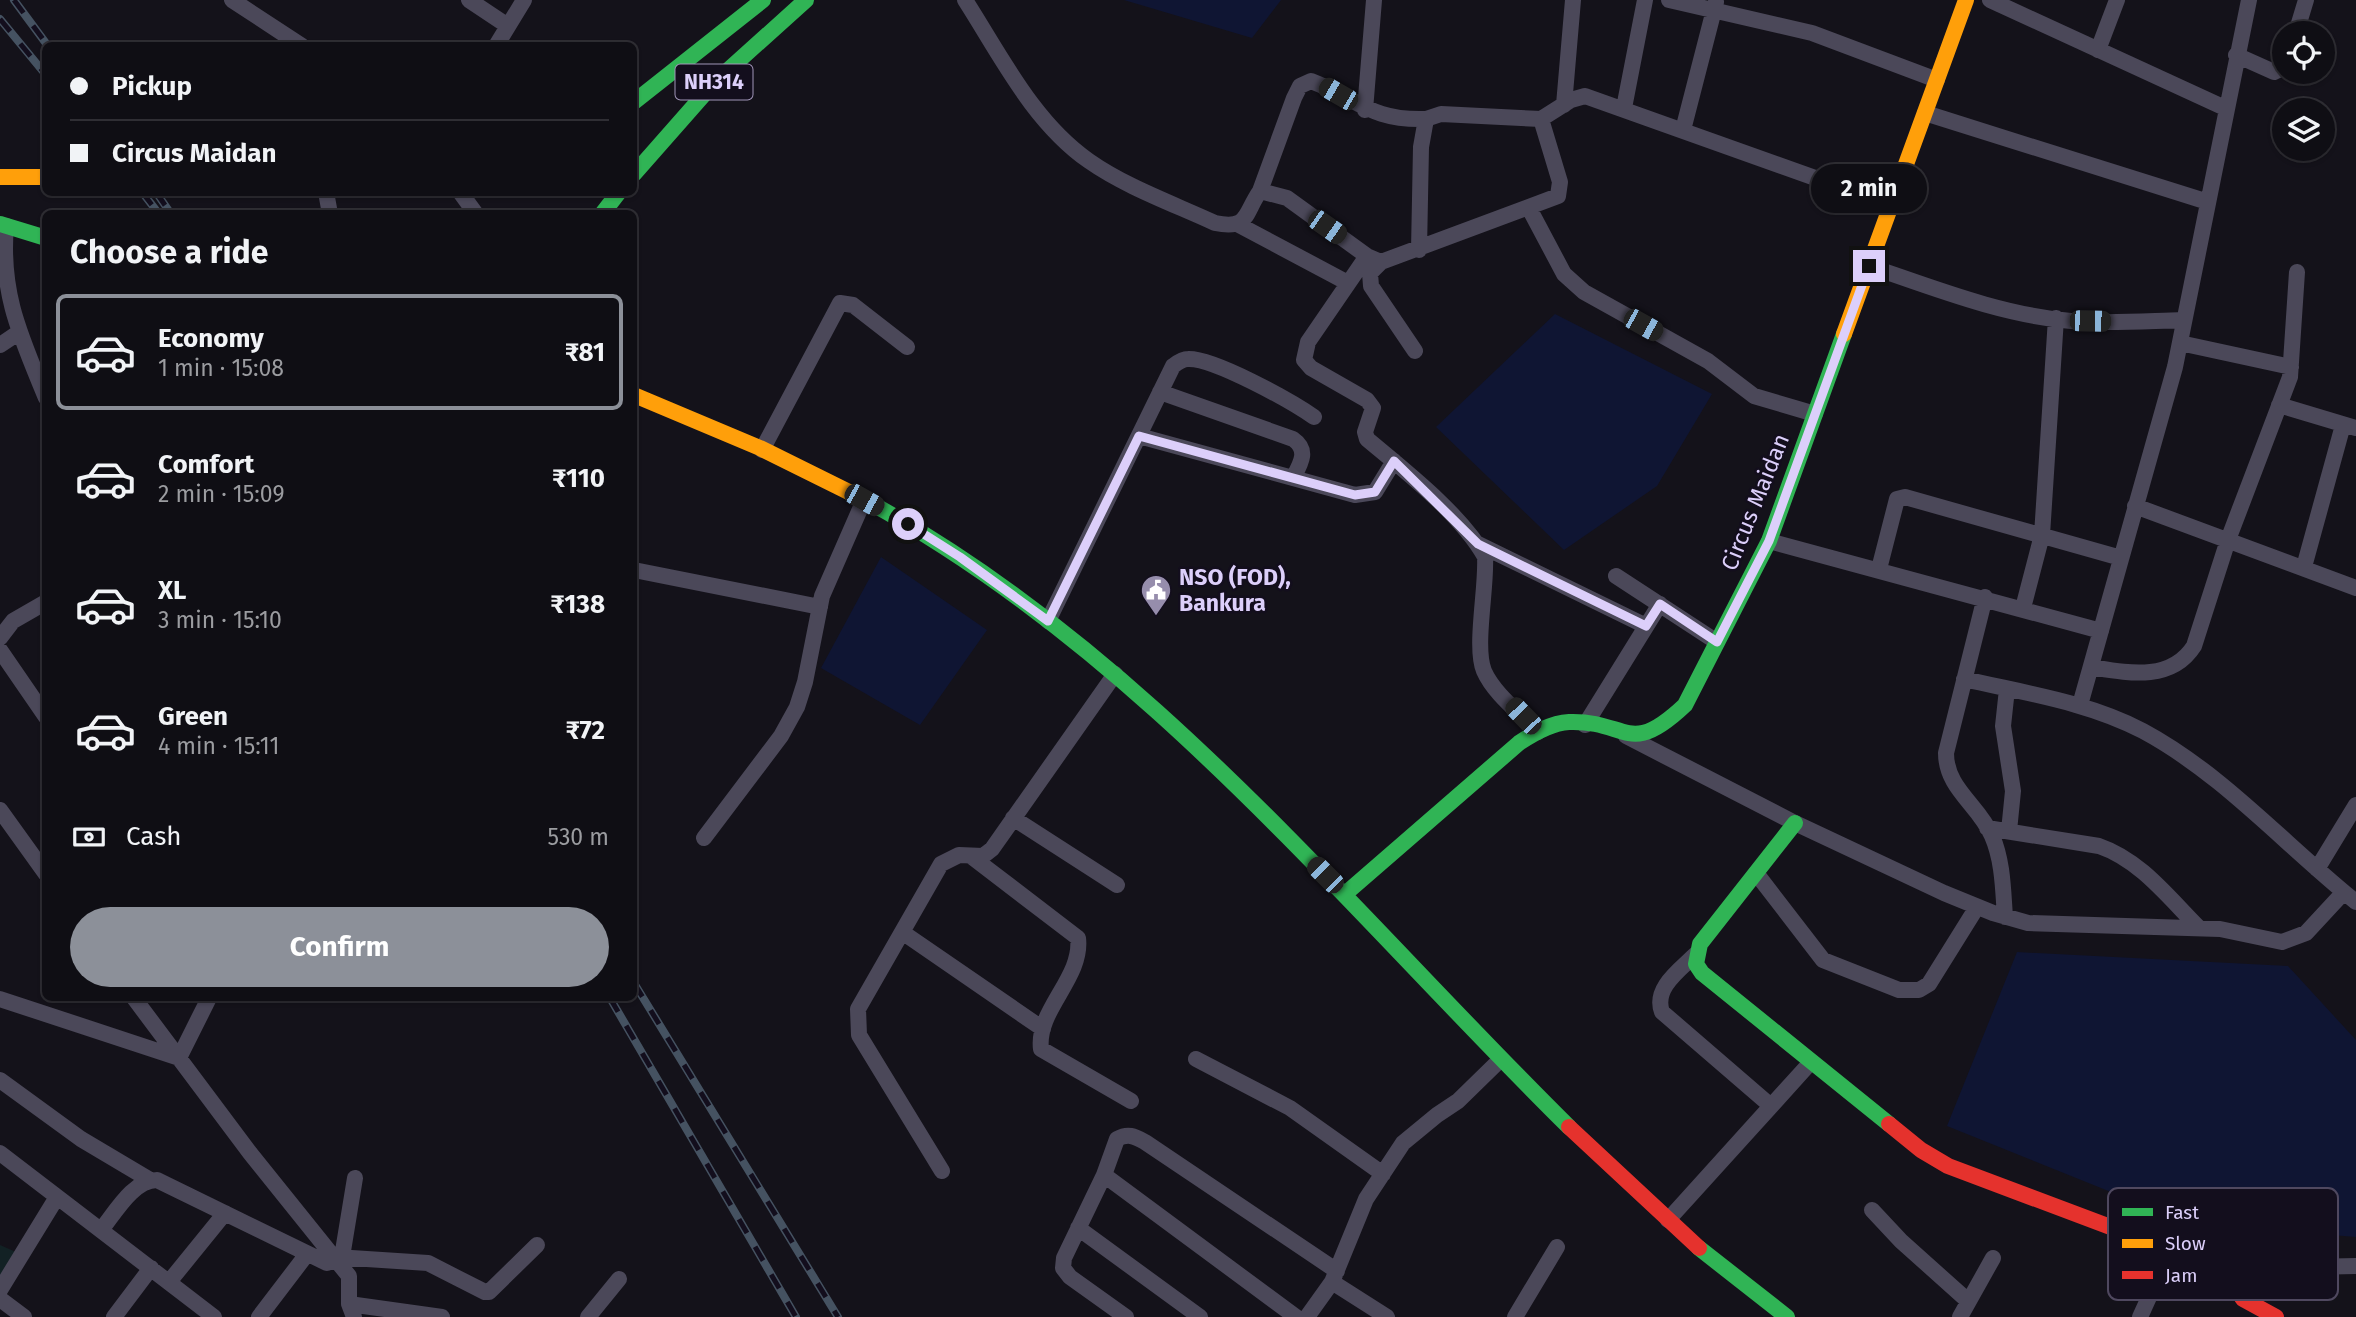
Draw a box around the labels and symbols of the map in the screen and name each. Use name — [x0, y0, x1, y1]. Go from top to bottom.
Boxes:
road number: NH314 — [676, 64, 752, 100]
car — [1315, 74, 1362, 114]
callout: 2 min — [1811, 164, 1927, 214]
car — [1304, 206, 1351, 248]
route end — [1853, 250, 1885, 282]
car — [1620, 306, 1667, 344]
car — [2069, 310, 2112, 332]
street label: Circus Maidan — [1715, 429, 1795, 575]
car — [841, 481, 888, 519]
route start — [892, 508, 924, 540]
place label: NSO (FOD), Bankura — [1179, 563, 1291, 617]
public building icon: NSO (FOD), Bankura — [1139, 573, 1173, 617]
car — [1501, 694, 1546, 738]
car — [1303, 853, 1348, 897]
legend — [2108, 1188, 2338, 1300]
text: Fast — [2165, 1201, 2199, 1224]
text: Slow — [2165, 1232, 2206, 1255]
text: Jam — [2165, 1264, 2197, 1287]

